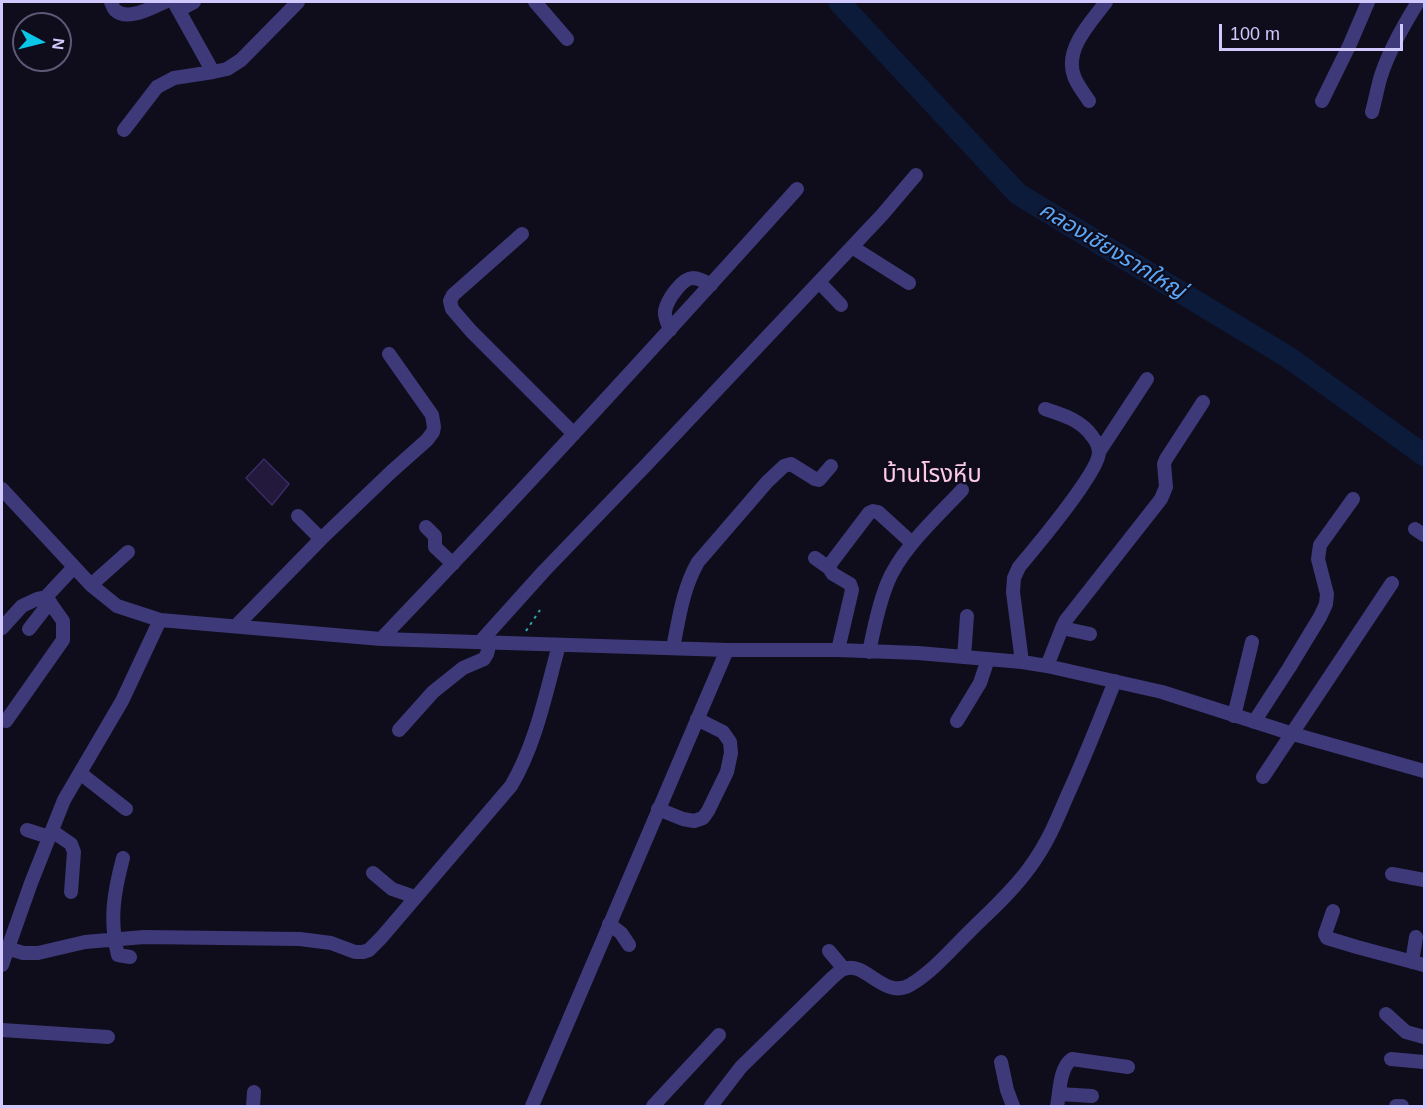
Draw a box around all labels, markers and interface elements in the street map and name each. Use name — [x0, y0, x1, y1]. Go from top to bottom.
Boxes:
north arrow — [12, 12, 72, 72]
scale bar — [1222, 12, 1406, 50]
text: 100 m — [1230, 24, 1280, 44]
text: N — [49, 37, 68, 51]
water label: คลองเชียงรากใหญ่ — [1034, 197, 1190, 305]
district label: บ้านโรงหีบ — [882, 461, 982, 489]

